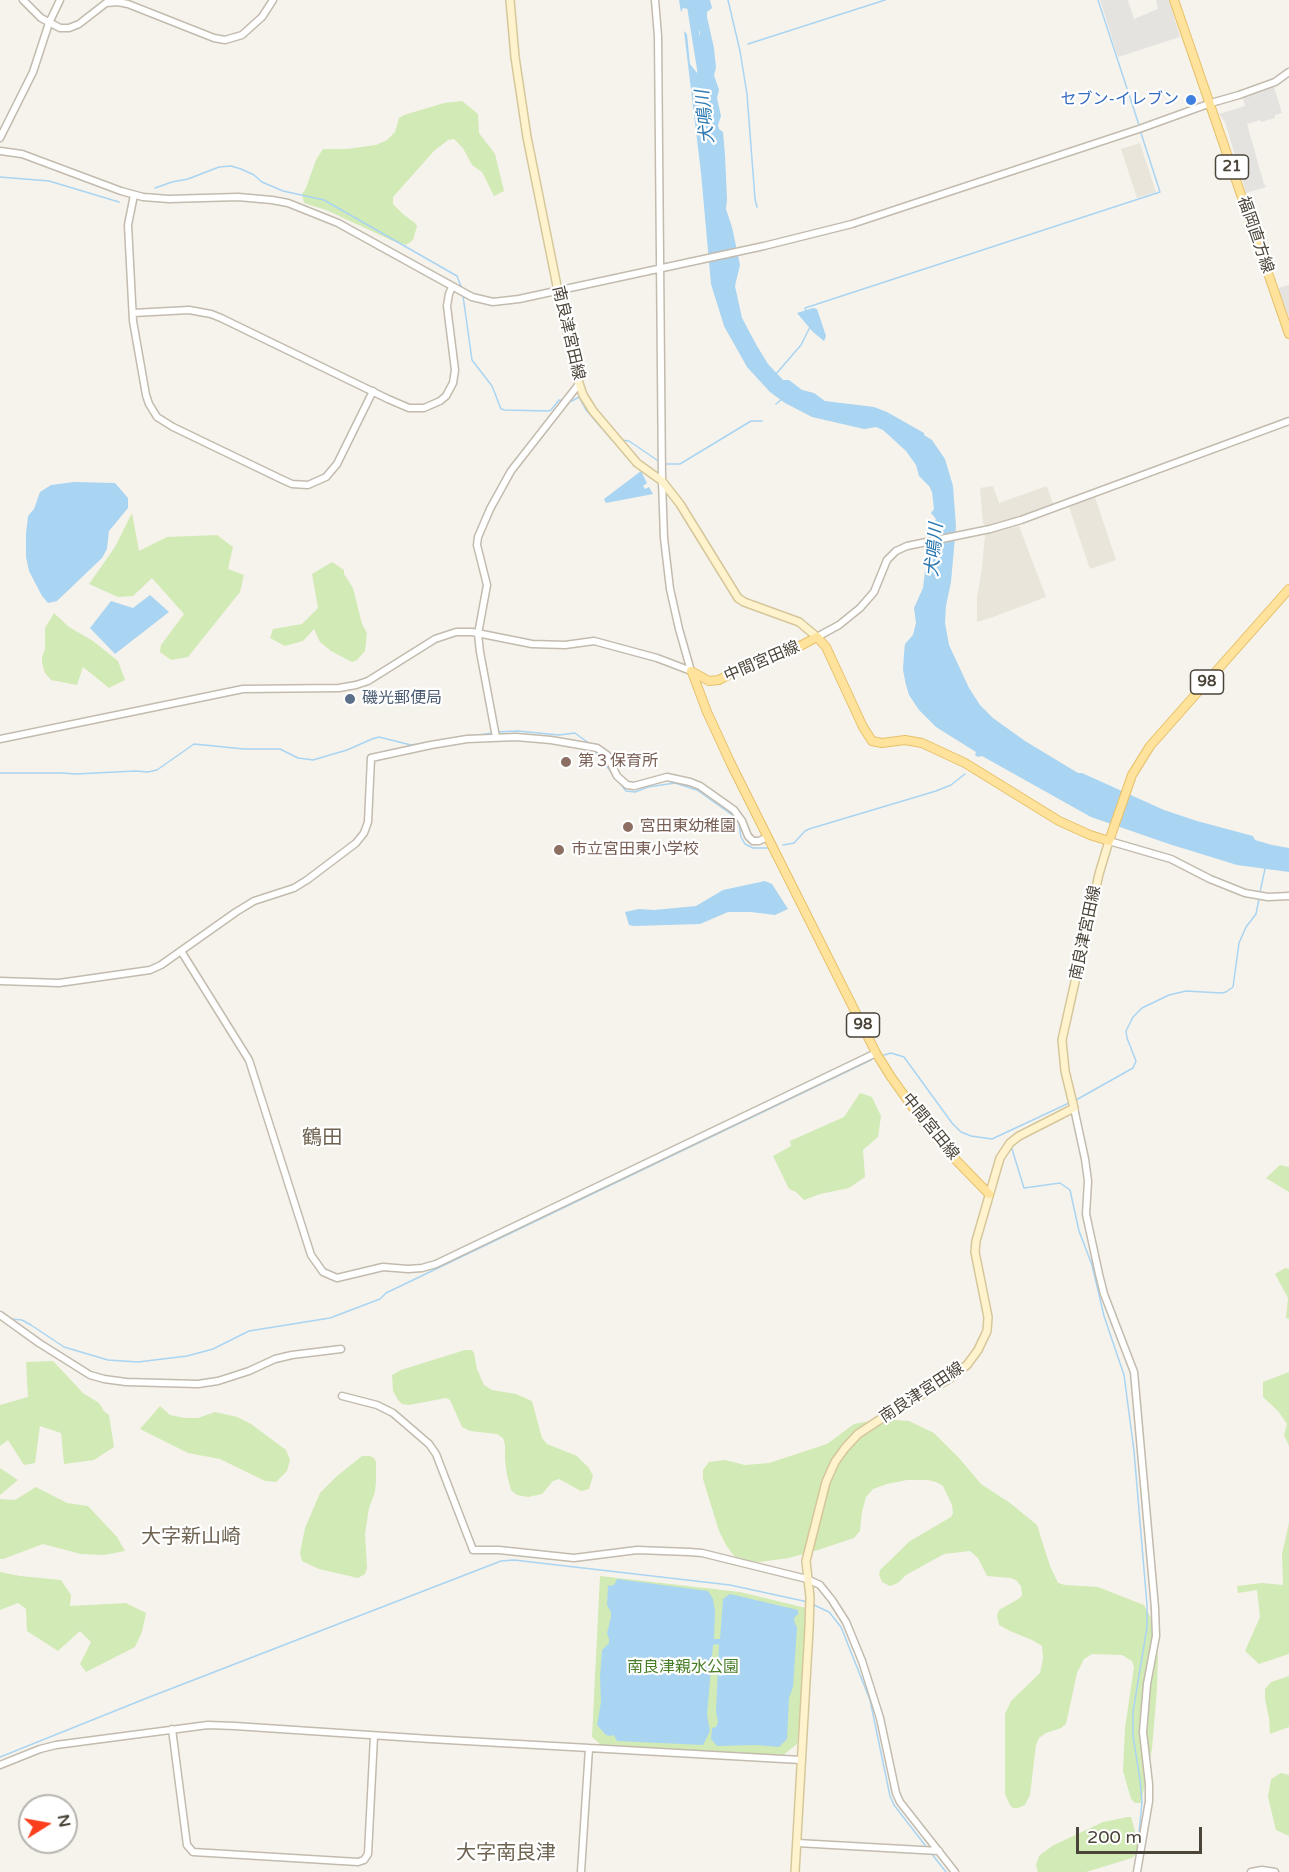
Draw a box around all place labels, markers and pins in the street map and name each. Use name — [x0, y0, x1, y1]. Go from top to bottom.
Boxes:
place label: セブン-イレブン — [1060, 90, 1179, 110]
marker: セブン-イレブン — [1184, 93, 1198, 107]
place label: 磯光郵便局 — [362, 689, 442, 709]
marker: 磯光郵便局 — [343, 692, 357, 706]
place label: 第３保育所 — [578, 752, 658, 772]
marker: 第３保育所 — [559, 755, 573, 769]
place label: 宮田東幼稚園 — [640, 817, 736, 837]
marker: 宮田東幼稚園 — [621, 820, 635, 834]
place label: 市立宮田東小学校 — [571, 840, 699, 860]
marker: 市立宮田東小学校 — [552, 843, 566, 857]

